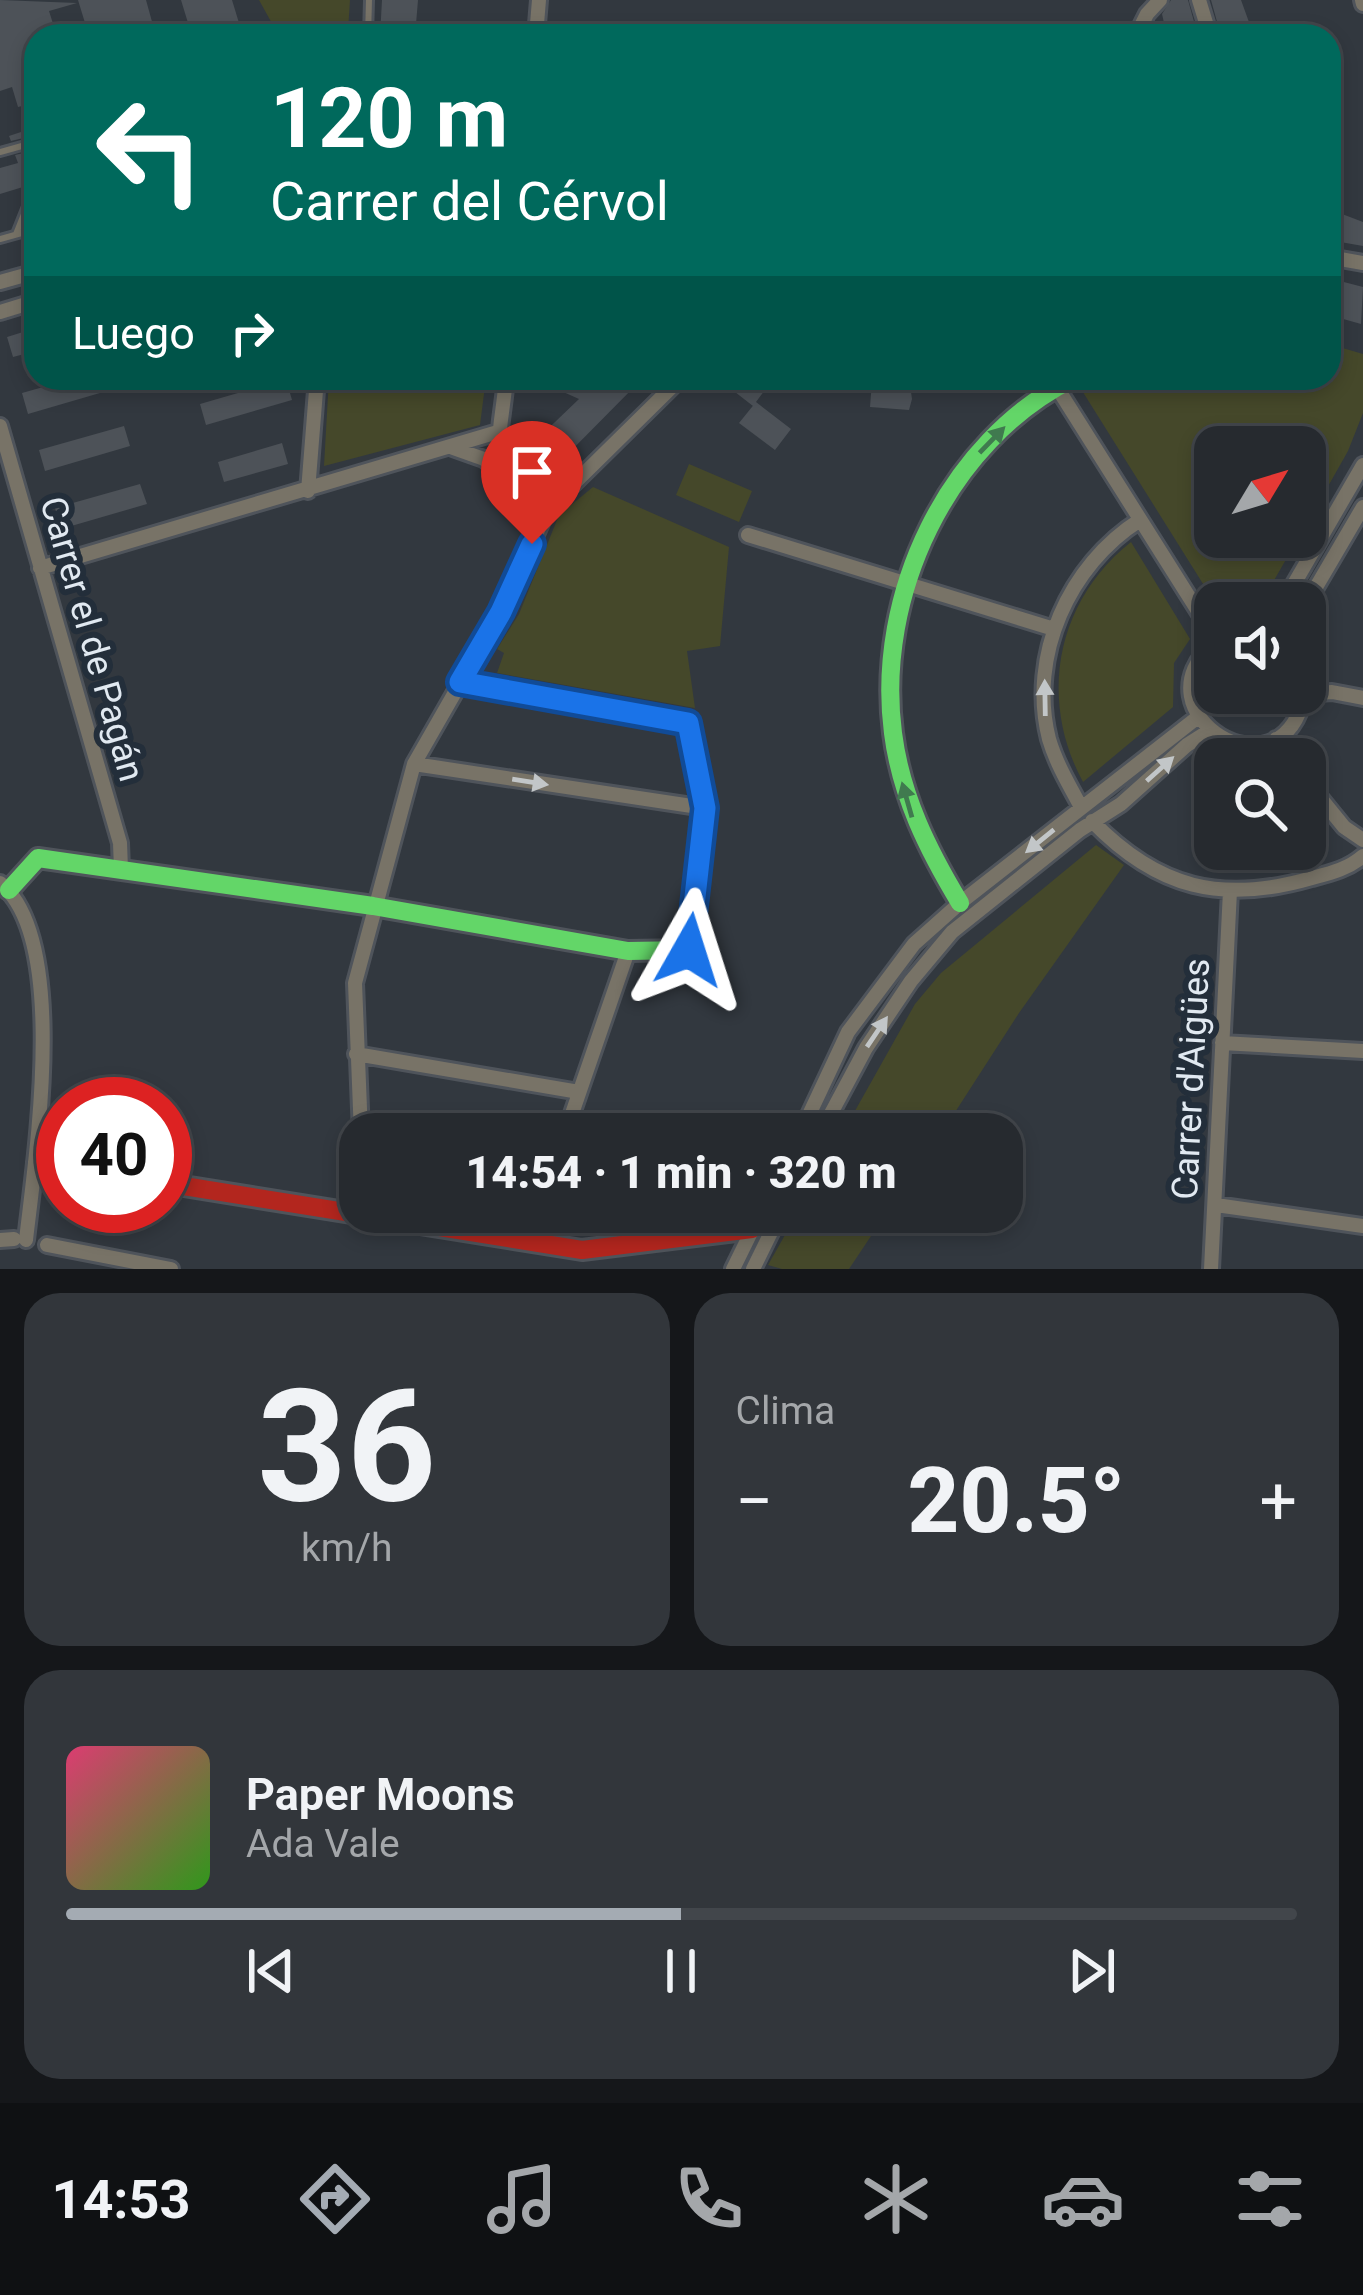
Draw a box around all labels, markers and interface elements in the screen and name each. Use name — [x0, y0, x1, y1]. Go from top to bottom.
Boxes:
text: 120 m — [270, 69, 508, 168]
icon: left — [72, 72, 228, 228]
text: Carrer del Cérvol — [270, 170, 669, 233]
icon: right — [219, 300, 285, 366]
text: Luego — [72, 307, 195, 360]
pin — [481, 421, 583, 544]
one-way arrow — [978, 426, 1006, 455]
north arrow — [1194, 426, 1326, 558]
map controls — [1194, 426, 1326, 870]
icon: arrive — [499, 439, 565, 505]
street label: Carrer el de Pagán — [31, 492, 153, 786]
button: sound — [1194, 582, 1326, 714]
one-way arrow — [1035, 678, 1054, 716]
button: search — [1194, 738, 1326, 870]
one-way arrow — [1146, 756, 1175, 783]
one-way arrow — [512, 772, 549, 791]
one-way arrow — [897, 781, 915, 818]
one-way arrow — [1025, 828, 1056, 853]
position arrow — [626, 887, 752, 1013]
street label: Carrer d'Aigües — [1164, 957, 1218, 1201]
one-way arrow — [865, 1016, 888, 1048]
speed limit sign: 40 — [36, 1077, 192, 1233]
text: 14:54 · 1 min · 320 m — [465, 1146, 897, 1199]
text: 36 — [257, 1355, 436, 1538]
text: Clima — [736, 1388, 835, 1434]
text: 20.5° — [908, 1449, 1125, 1554]
text: − — [736, 1463, 773, 1540]
text: + — [1260, 1463, 1297, 1540]
text: km/h — [301, 1525, 393, 1571]
text: Paper Moons — [246, 1768, 515, 1821]
text: Ada Vale — [246, 1821, 400, 1867]
icon: previous — [238, 1938, 304, 2004]
icon: pause — [648, 1938, 714, 2004]
icon: next — [1059, 1938, 1125, 2004]
icon: directions — [293, 2157, 377, 2241]
icon: music — [480, 2157, 564, 2241]
icon: phone — [667, 2157, 751, 2241]
icon: climate — [854, 2157, 938, 2241]
icon: car — [1041, 2157, 1125, 2241]
icon: filters — [1228, 2157, 1312, 2241]
text: 14:53 — [51, 2168, 191, 2231]

